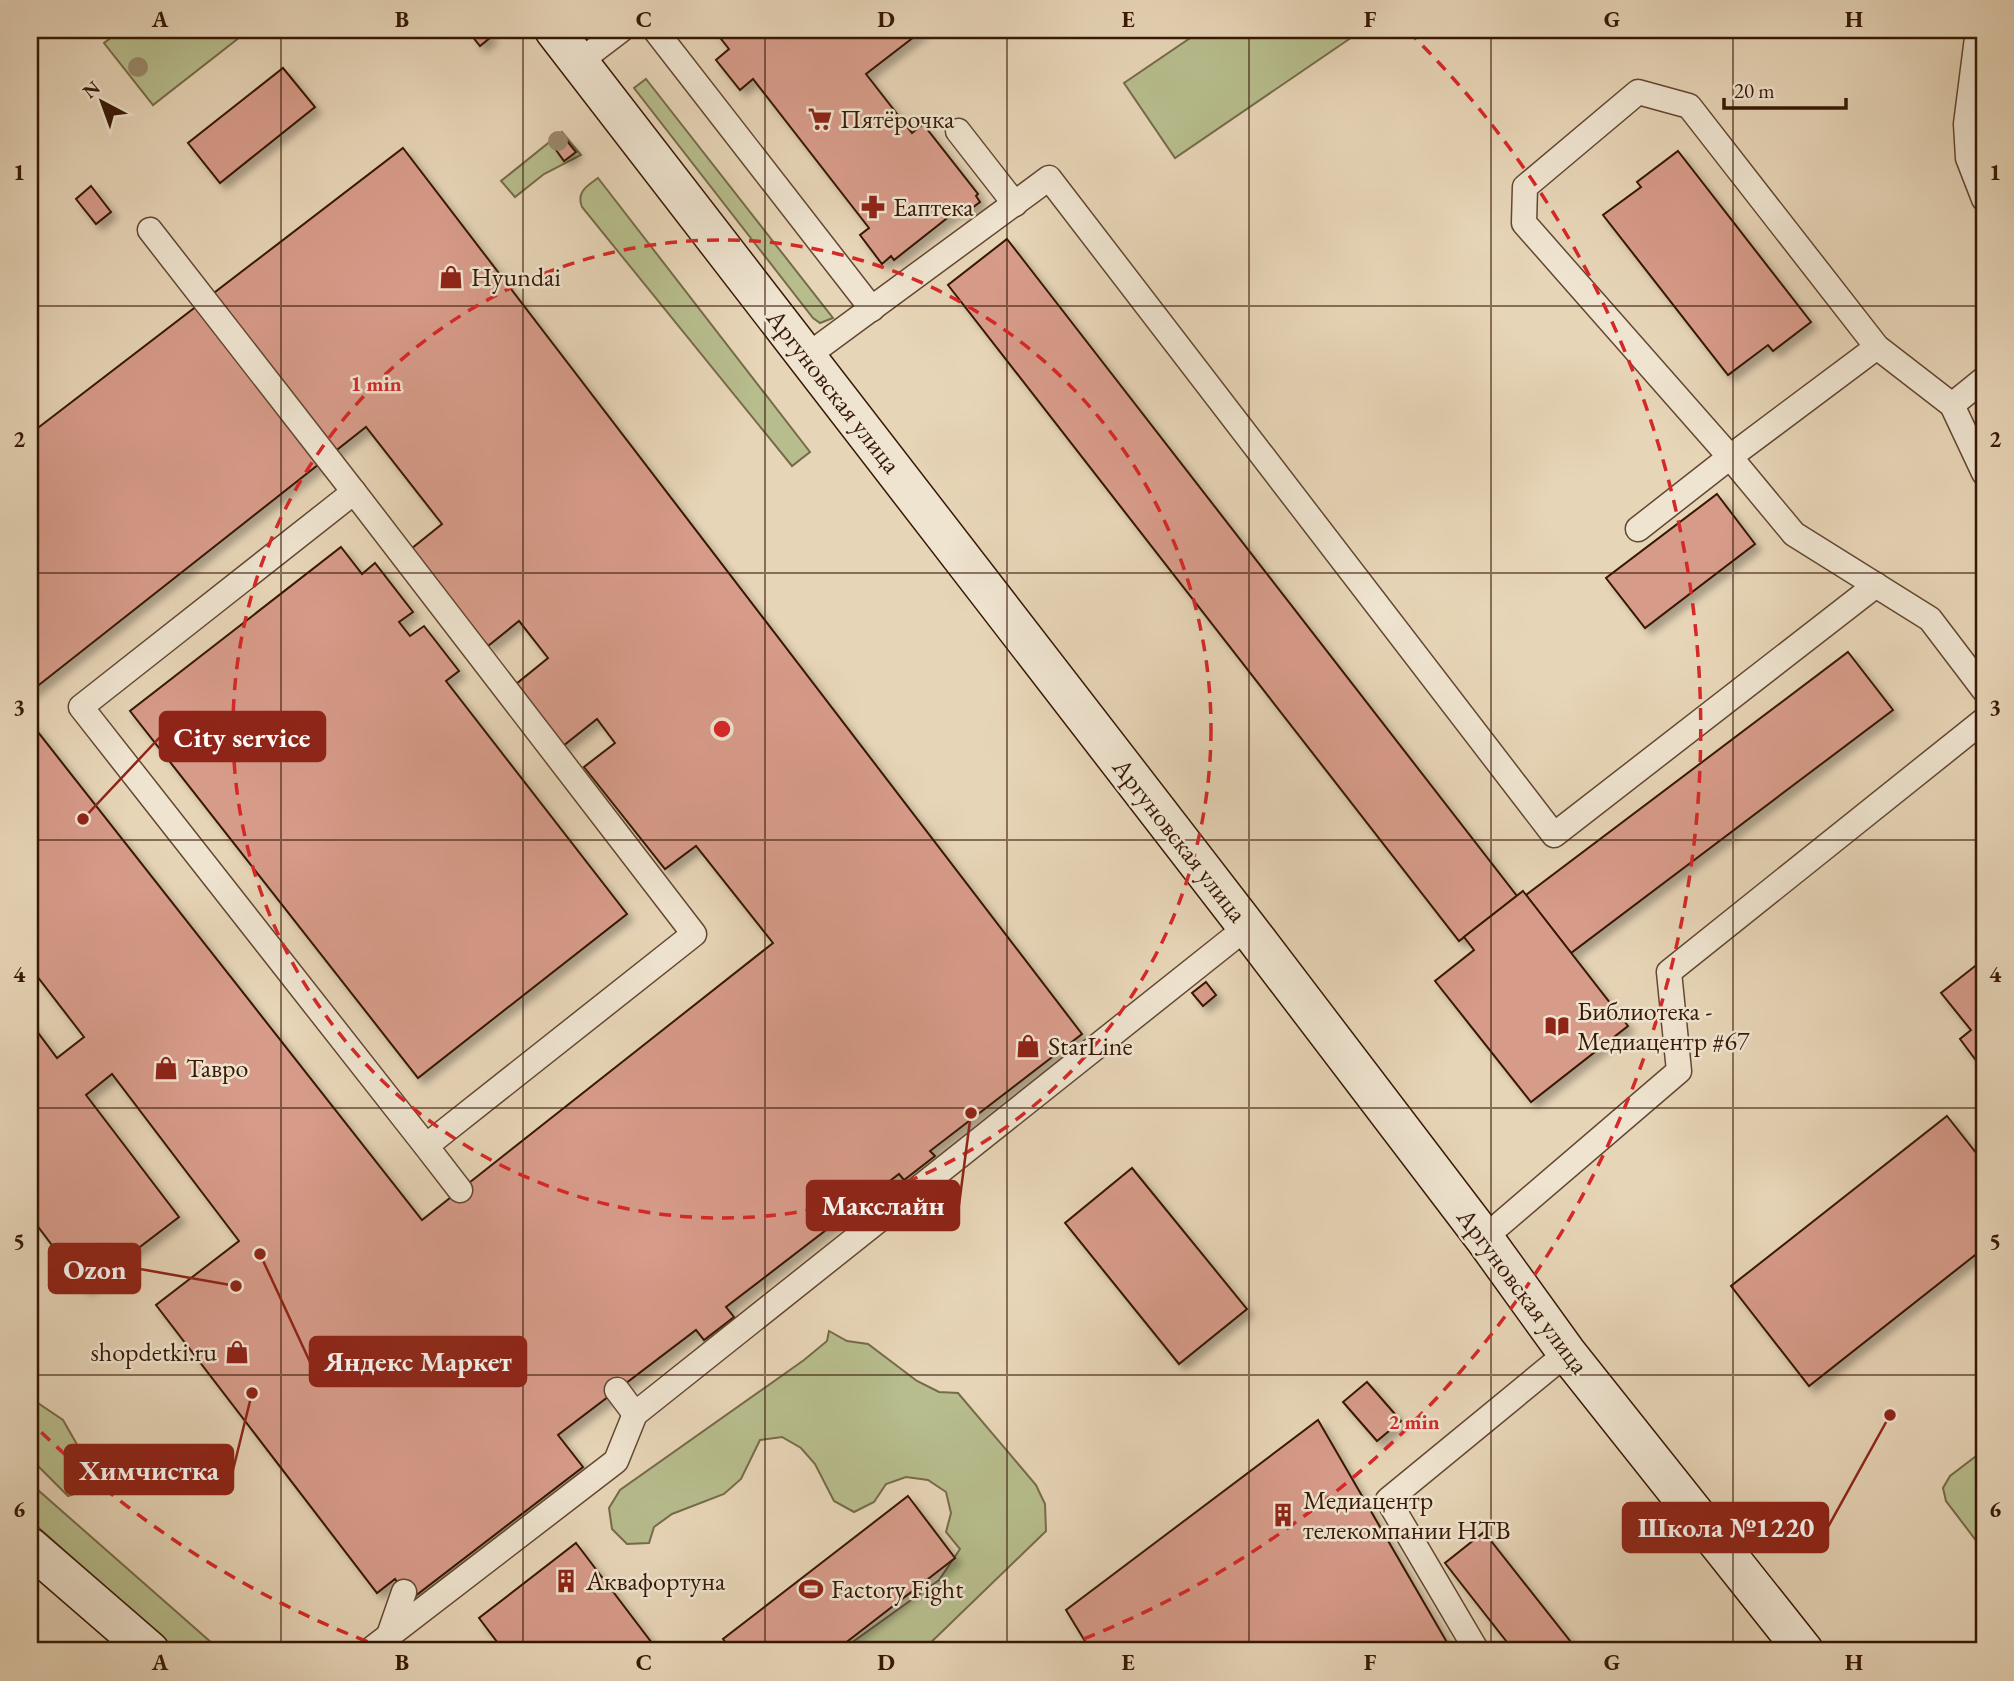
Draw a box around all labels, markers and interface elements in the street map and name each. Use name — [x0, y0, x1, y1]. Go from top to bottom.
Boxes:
text: A — [151, 4, 169, 34]
text: B — [395, 4, 409, 34]
text: C — [636, 4, 652, 34]
text: D — [877, 4, 895, 34]
text: E — [1121, 4, 1135, 34]
text: F — [1364, 4, 1377, 34]
text: G — [1604, 4, 1620, 34]
text: H — [1845, 4, 1863, 34]
north arrow — [66, 66, 136, 136]
scale bar — [1724, 66, 1846, 110]
text: N — [77, 75, 106, 104]
text: 20 m — [1734, 77, 1775, 104]
place label: Пятёрочка — [840, 102, 955, 136]
supermarket icon: Пятёрочка — [806, 105, 834, 133]
text: 1 — [13, 157, 25, 187]
text: 1 — [1989, 157, 2001, 187]
place label: Еаптека — [893, 190, 974, 224]
pharmacy icon: Еаптека — [859, 193, 887, 221]
place label: Hyundai — [471, 260, 561, 294]
shop icon: Hyundai — [437, 263, 465, 291]
street label: Аргуновская улица — [759, 301, 909, 481]
text: 1 min — [350, 370, 402, 397]
text: 2 — [13, 424, 25, 454]
text: 2 — [1989, 424, 2001, 454]
text: 3 — [13, 692, 25, 722]
text: 3 — [1989, 692, 2001, 722]
callout: City service — [160, 712, 325, 761]
centre of rings — [710, 717, 734, 741]
text: City service — [174, 719, 310, 755]
street label: Аргуновская улица — [1105, 750, 1255, 930]
text: 4 — [13, 959, 26, 989]
text: 4 — [1989, 959, 2002, 989]
place label: Библиотека - Медиацентр #67 — [1577, 994, 1750, 1058]
library icon: Библиотека - Медиацентр #67 — [1543, 1012, 1571, 1040]
place label: StarLine — [1048, 1029, 1133, 1063]
shop icon: StarLine — [1014, 1032, 1042, 1060]
place label: Тавро — [186, 1051, 248, 1085]
shop icon: Тавро — [152, 1054, 180, 1082]
callout: Макслайн — [807, 1181, 959, 1230]
text: Макслайн — [821, 1187, 945, 1223]
street label: Аргуновская улица — [1449, 1200, 1597, 1381]
text: 5 — [13, 1226, 25, 1256]
text: 5 — [1989, 1226, 2001, 1256]
callout: Ozon — [49, 1244, 140, 1293]
text: Ozon — [63, 1251, 127, 1287]
place label: shopdetki.ru — [90, 1335, 217, 1369]
callout: Яндекс Маркет — [310, 1337, 526, 1386]
shop icon: shopdetki.ru — [223, 1338, 251, 1366]
text: Яндекс Маркет — [323, 1343, 512, 1379]
text: 2 min — [1388, 1408, 1440, 1435]
callout: Химчистка — [65, 1445, 233, 1494]
text: Химчистка — [78, 1452, 220, 1488]
place label: Медиацентр телекомпании НТВ — [1303, 1483, 1511, 1547]
text: 6 — [13, 1494, 25, 1524]
text: 6 — [1989, 1494, 2001, 1524]
building icon: Медиацентр телекомпании НТВ — [1269, 1501, 1297, 1529]
callout: Школа №1220 — [1623, 1503, 1828, 1552]
text: Школа №1220 — [1638, 1509, 1814, 1545]
place label: Аквафортуна — [585, 1564, 726, 1598]
building icon: Аквафортуна — [552, 1567, 580, 1595]
place label: Factory Fight — [831, 1572, 963, 1606]
sports icon: Factory Fight — [797, 1575, 825, 1603]
text: A — [151, 1647, 169, 1677]
text: B — [395, 1647, 409, 1677]
text: C — [636, 1647, 652, 1677]
text: D — [877, 1647, 895, 1677]
text: E — [1121, 1647, 1135, 1677]
text: F — [1364, 1647, 1377, 1677]
text: G — [1604, 1647, 1620, 1677]
text: H — [1845, 1647, 1863, 1677]

